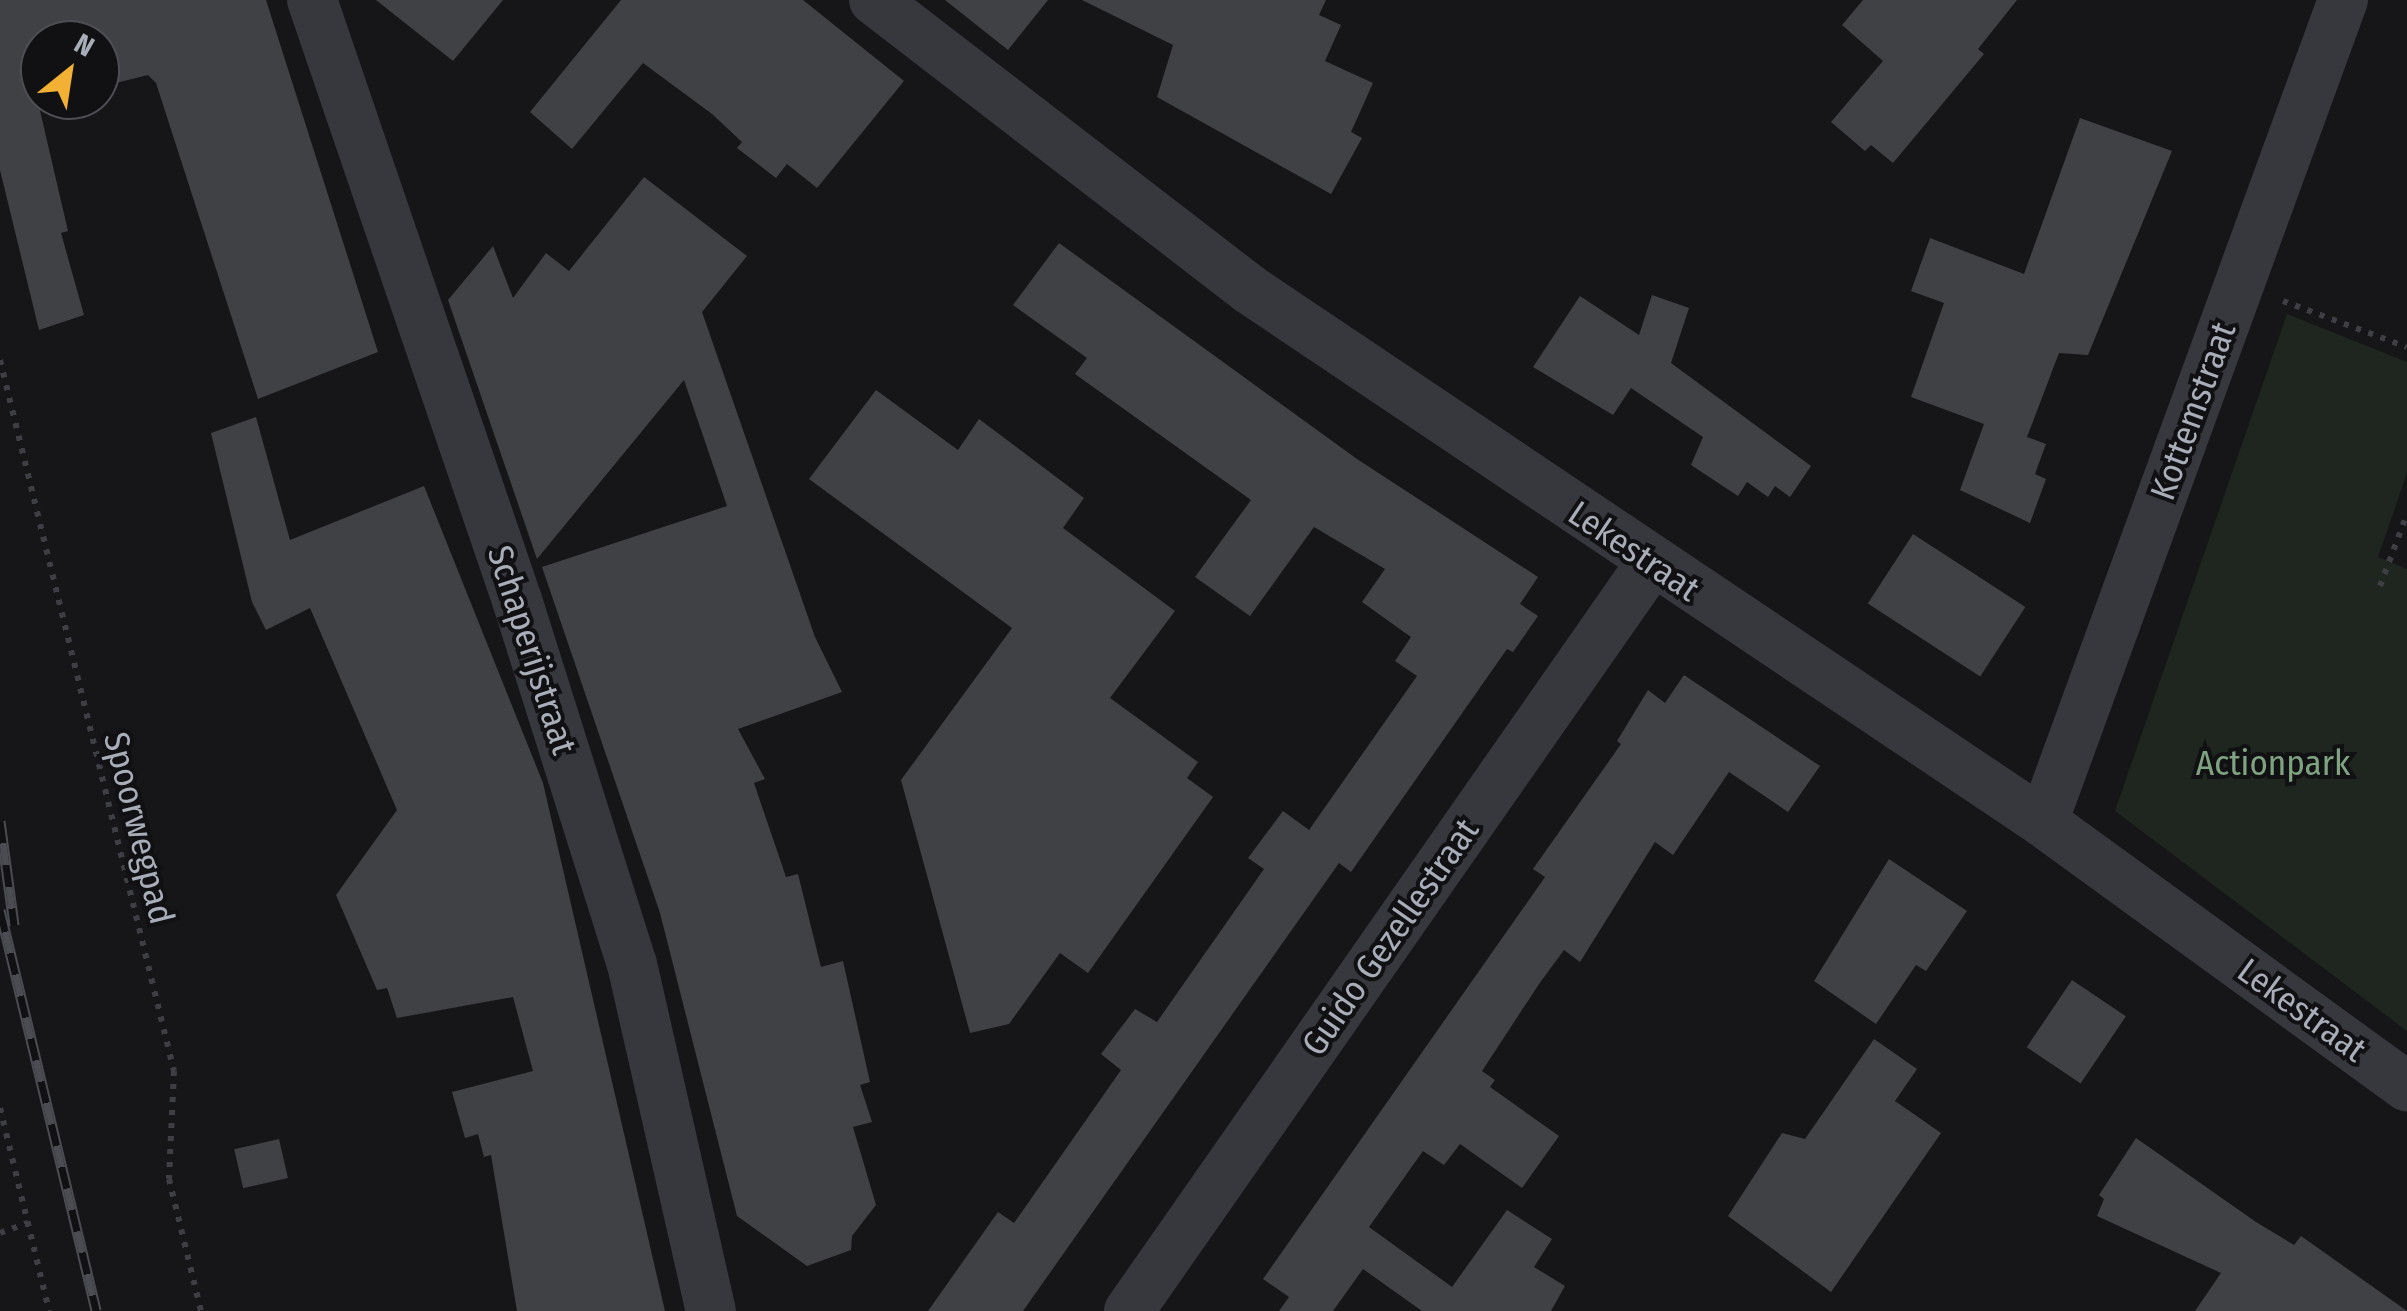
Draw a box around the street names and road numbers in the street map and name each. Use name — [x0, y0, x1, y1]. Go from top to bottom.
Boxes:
street label: Kottemstraat — [2141, 316, 2245, 506]
street label: Lekestraat — [1561, 492, 1707, 610]
street label: Schaperijstraat — [479, 540, 585, 760]
street label: Spoorwegpad — [95, 728, 183, 928]
street label: Guido Gezellestraat — [1293, 811, 1487, 1063]
street label: Lekestraat — [2230, 949, 2374, 1071]

